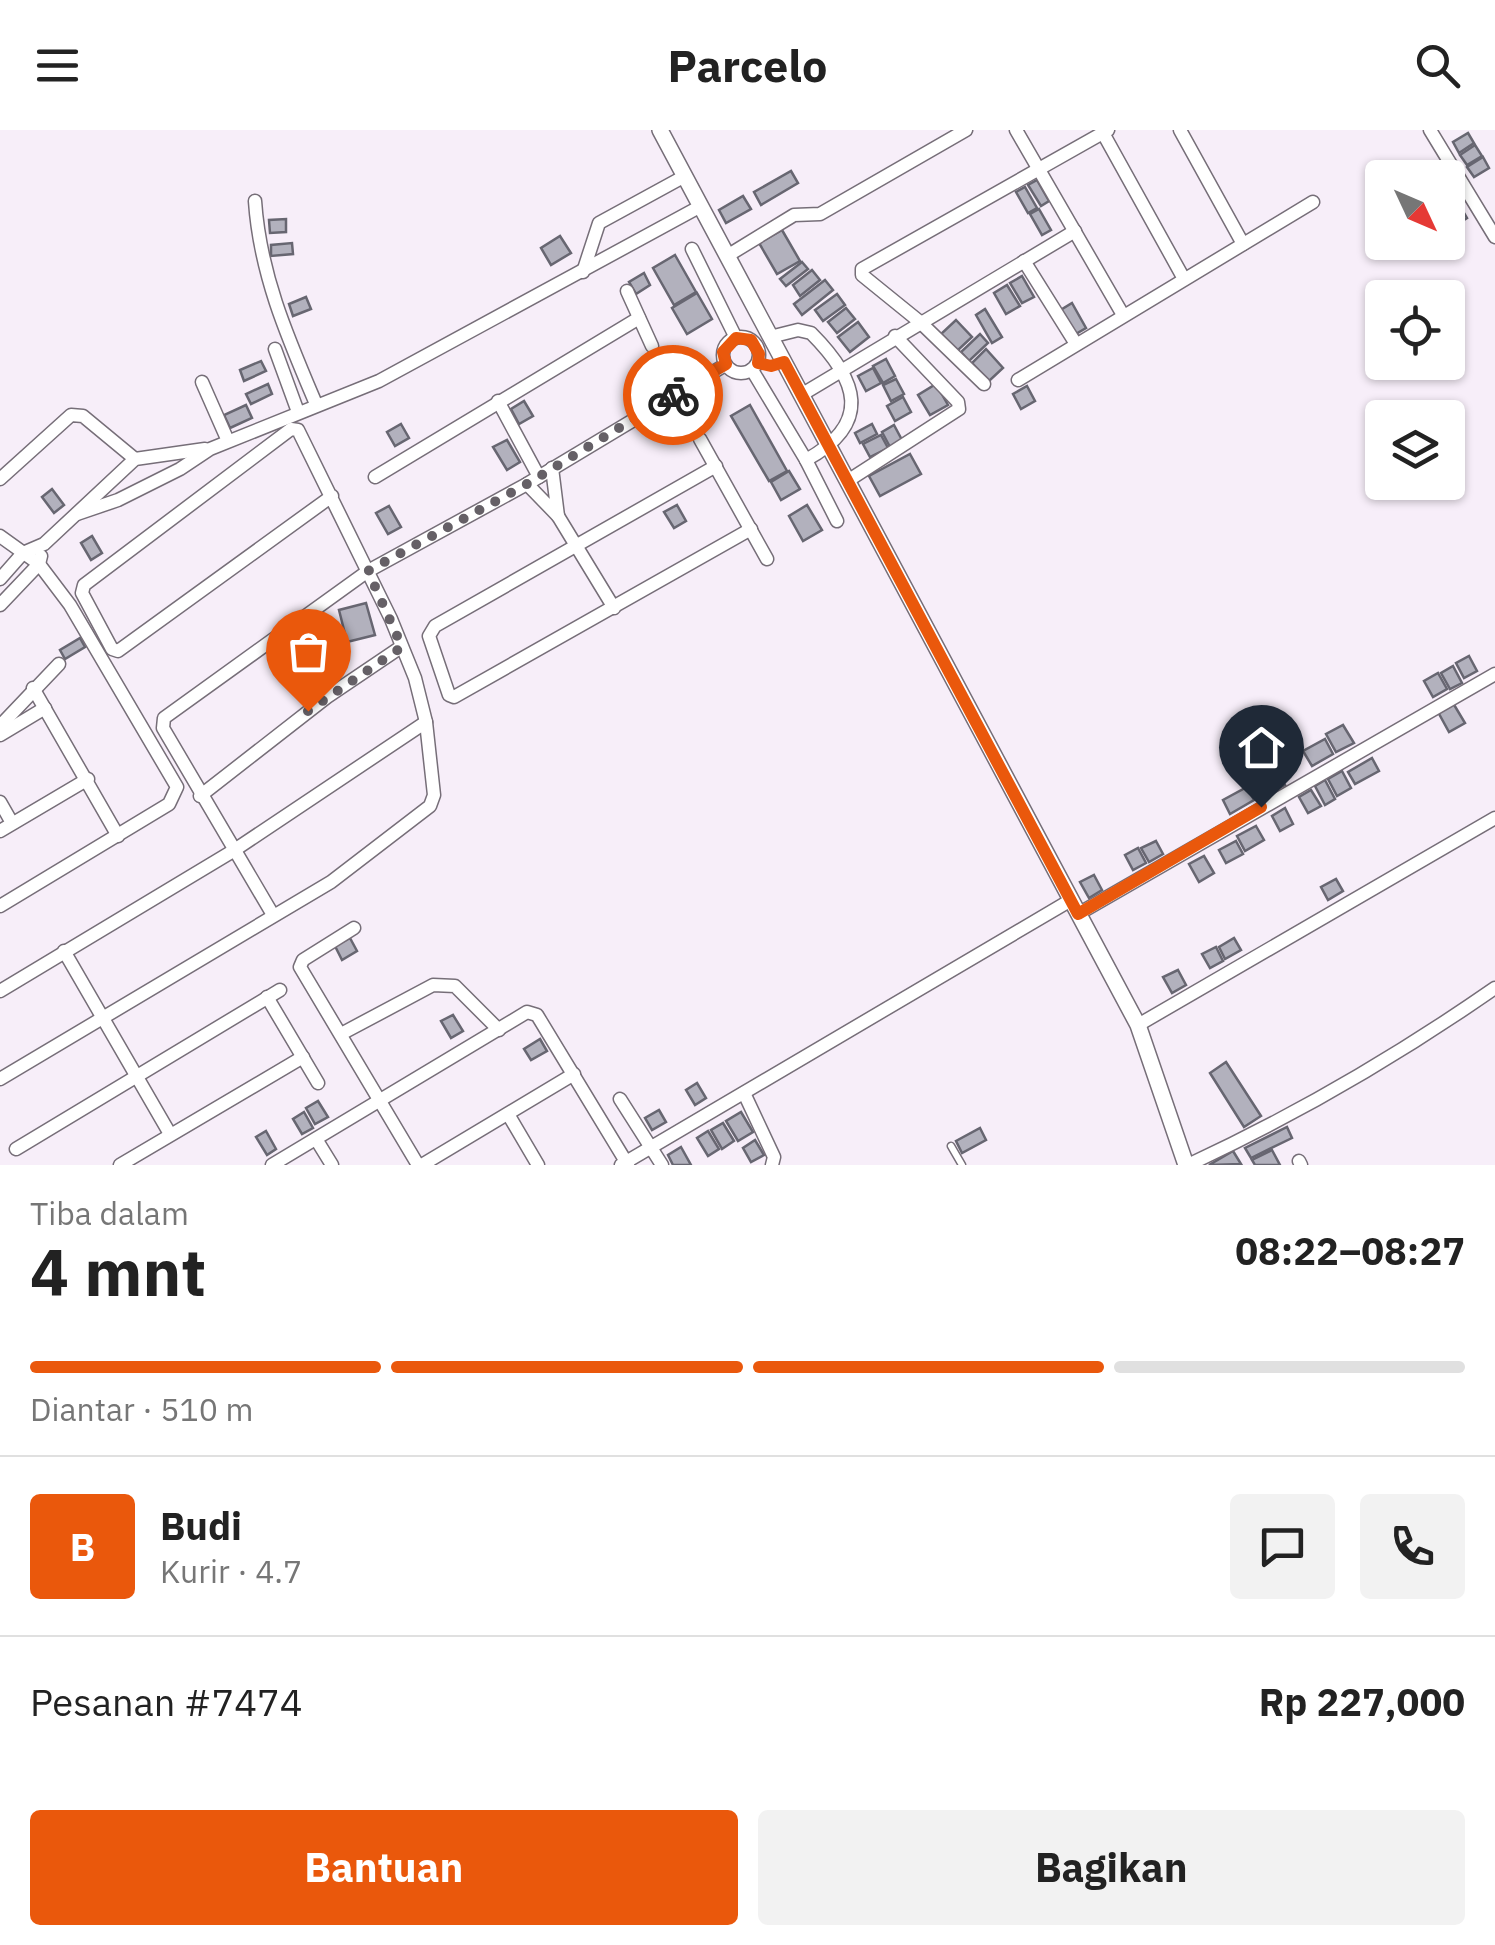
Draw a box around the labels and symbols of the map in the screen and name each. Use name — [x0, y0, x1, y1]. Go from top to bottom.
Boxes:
north arrow — [1365, 160, 1465, 260]
courier — [623, 345, 723, 445]
pin — [266, 609, 351, 712]
pin — [1219, 705, 1304, 808]

